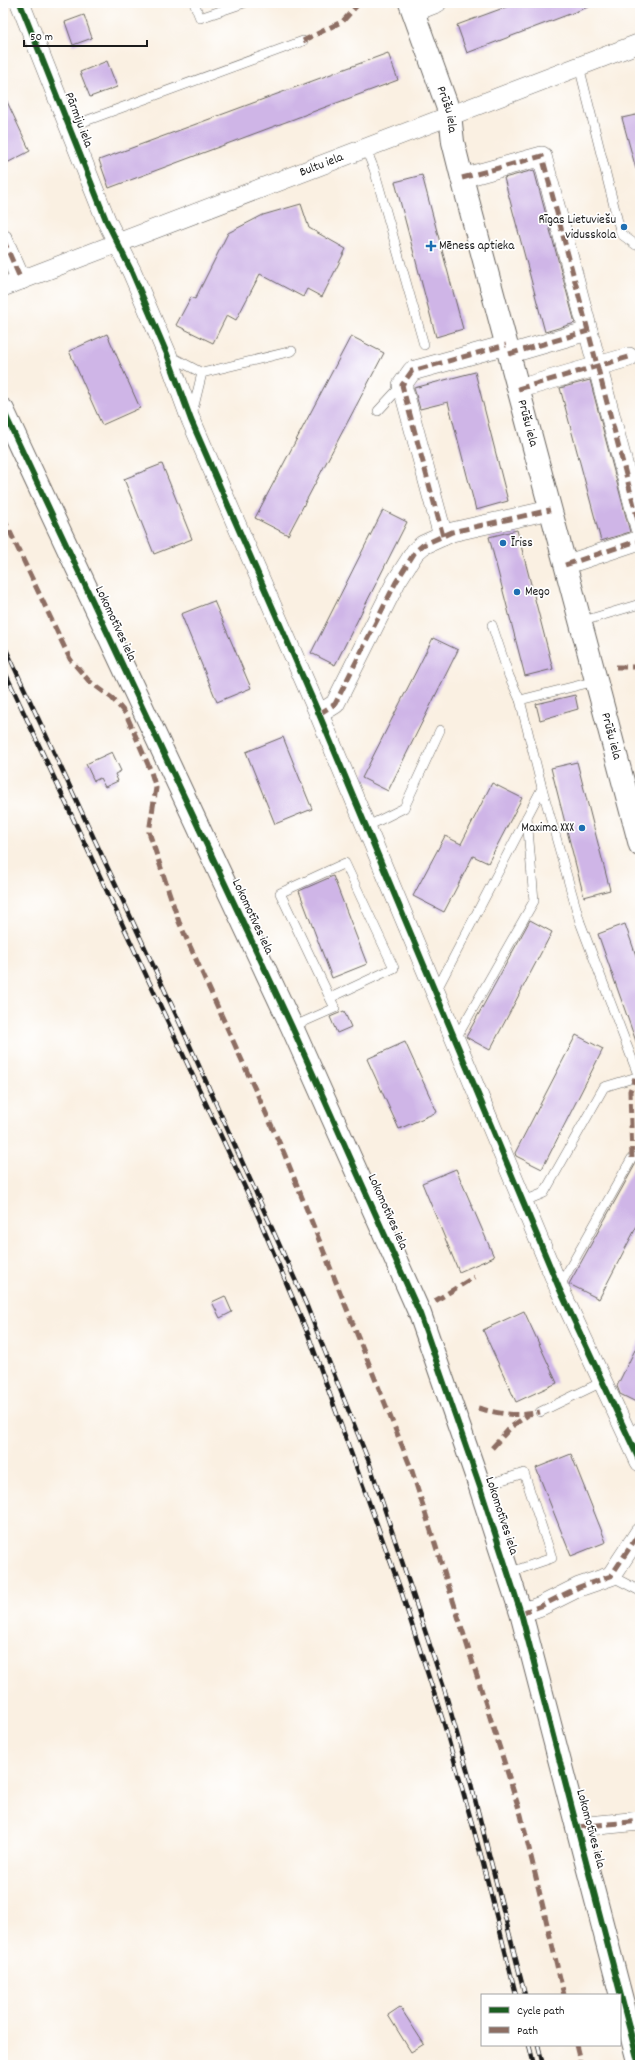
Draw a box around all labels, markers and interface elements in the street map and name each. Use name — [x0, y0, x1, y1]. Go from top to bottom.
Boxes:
scale bar — [24, 22, 147, 48]
text: 50 m — [30, 29, 53, 46]
street label: Prūšu iela — [431, 84, 462, 135]
street label: Pārmiju iela — [59, 90, 98, 151]
street label: Bultu iela — [297, 148, 347, 182]
place label: Rīgas Lietuviešu vidusskola — [538, 211, 617, 245]
marker: Rīgas Lietuviešu vidusskola — [619, 222, 629, 232]
place label: Mēness aptieka — [439, 237, 515, 256]
marker: Mēness aptieka — [426, 241, 436, 251]
street label: Prūšu iela — [512, 398, 543, 450]
place label: Īriss — [511, 534, 533, 553]
marker: Īriss — [498, 538, 508, 548]
street label: Lokomotīves iela — [89, 583, 141, 666]
place label: Mego — [525, 583, 550, 602]
marker: Mego — [512, 587, 522, 597]
street label: Prūšu iela — [596, 711, 627, 763]
place label: Maxima XXX — [521, 819, 574, 838]
marker: Maxima XXX — [577, 823, 587, 833]
street label: Lokomotīves iela — [226, 876, 278, 959]
street label: Lokomotīves iela — [362, 1171, 413, 1254]
street label: Lokomotīves iela — [479, 1475, 523, 1558]
street label: Lokomotīves iela — [570, 1787, 610, 1871]
legend — [481, 1994, 621, 2046]
text: Cycle path — [517, 2003, 565, 2020]
text: Path — [517, 2023, 538, 2040]

